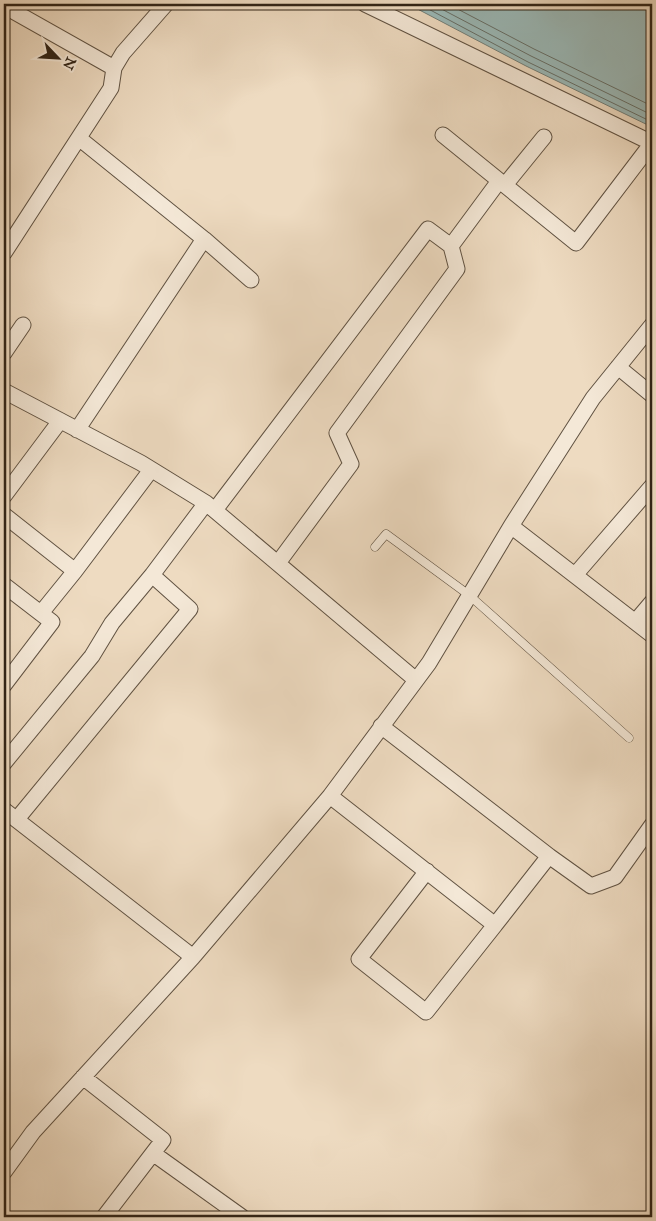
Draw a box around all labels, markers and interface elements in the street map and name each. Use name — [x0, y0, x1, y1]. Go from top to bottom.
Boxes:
north arrow — [32, 32, 82, 82]
text: N — [59, 54, 80, 72]

